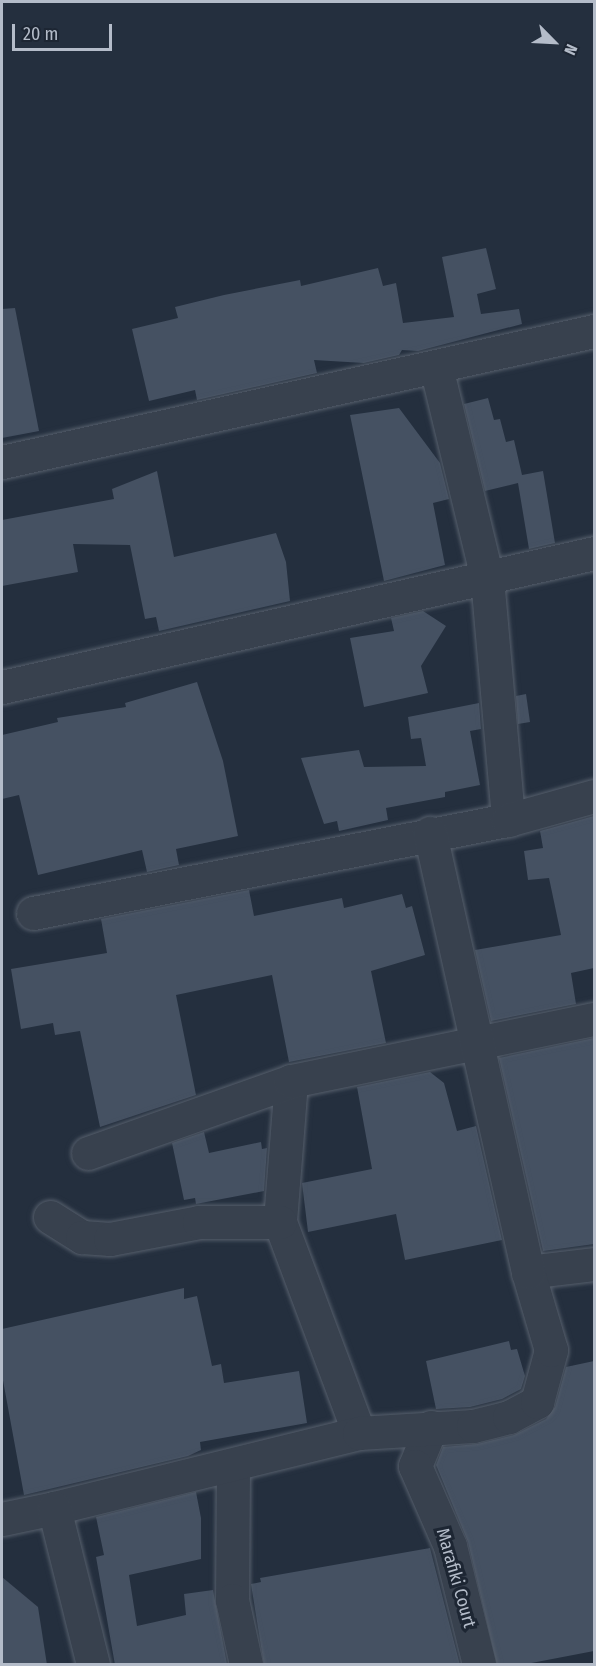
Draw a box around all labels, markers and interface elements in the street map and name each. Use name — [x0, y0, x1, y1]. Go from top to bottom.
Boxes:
scale bar — [15, 12, 116, 50]
north arrow — [524, 12, 584, 72]
text: 20 m — [23, 23, 58, 45]
text: N — [560, 41, 582, 58]
street label: Marafiki Court — [431, 1526, 481, 1630]

